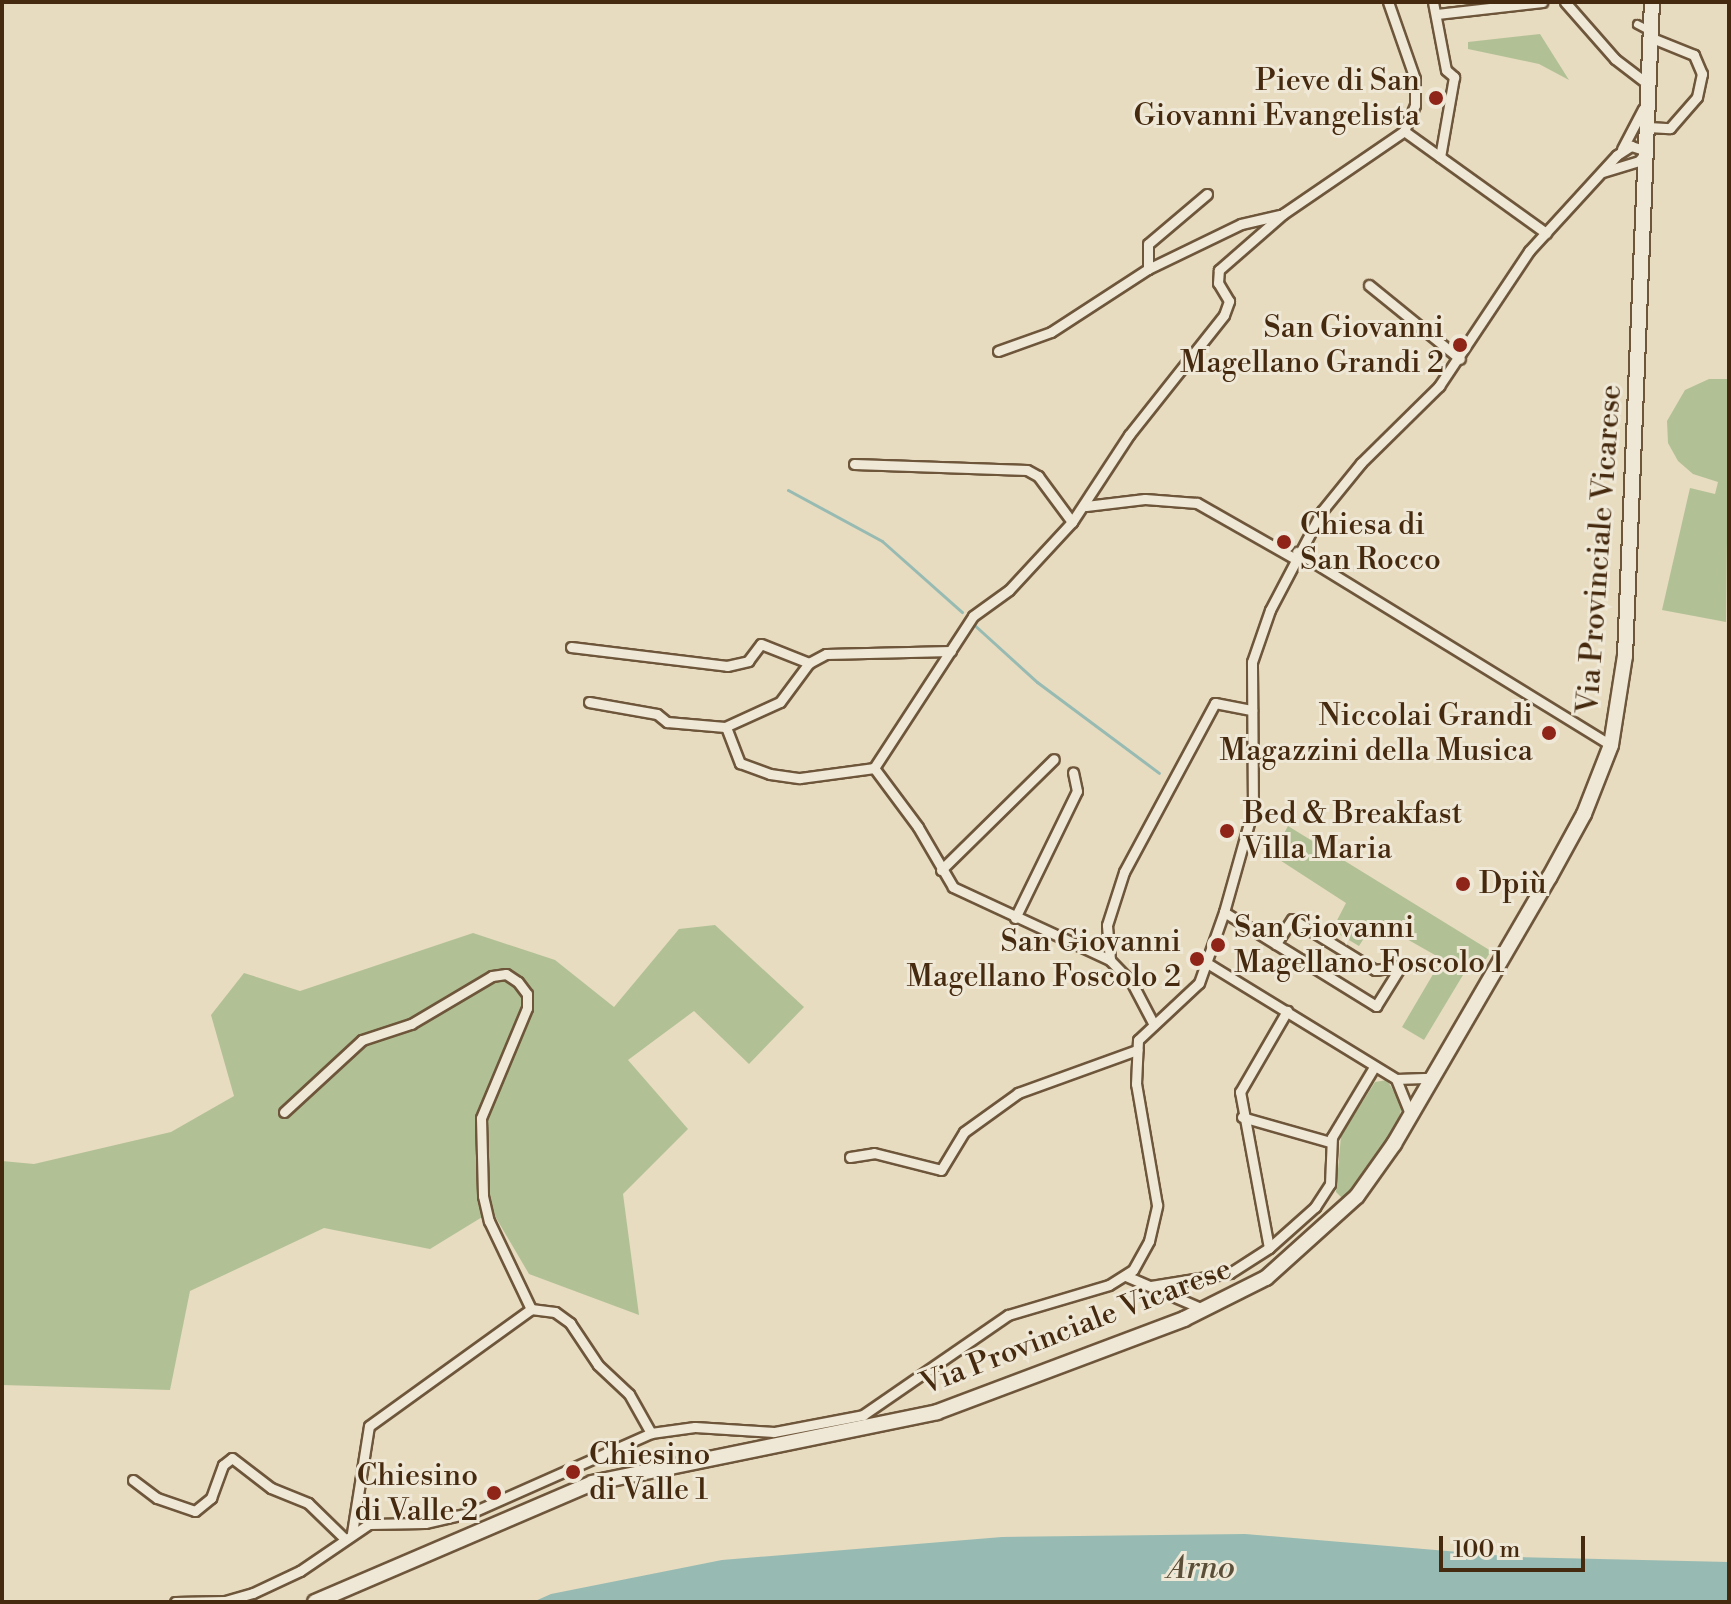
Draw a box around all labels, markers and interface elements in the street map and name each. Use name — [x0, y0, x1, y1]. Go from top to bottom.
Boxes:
place label: Pieve di San Giovanni Evangelista — [1133, 63, 1420, 134]
marker: Pieve di San Giovanni Evangelista — [1427, 89, 1445, 107]
place label: San Giovanni Magellano Grandi 2 — [1180, 310, 1444, 380]
marker: San Giovanni Magellano Grandi 2 — [1451, 336, 1469, 354]
street label: Via Provinciale Vicarese — [1571, 383, 1629, 715]
place label: Chiesa di San Rocco — [1300, 507, 1441, 578]
marker: Chiesa di San Rocco — [1275, 533, 1293, 551]
place label: Niccolai Grandi Magazzini della Musica — [1220, 698, 1533, 768]
marker: Niccolai Grandi Magazzini della Musica — [1540, 724, 1558, 742]
place label: Bed & Breakfast Villa Maria — [1243, 796, 1462, 866]
marker: Bed & Breakfast Villa Maria — [1218, 822, 1236, 840]
place label: Dpiù — [1479, 866, 1547, 902]
marker: Dpiù — [1454, 875, 1472, 893]
place label: San Giovanni Magellano Foscolo 1 — [1234, 910, 1504, 980]
place label: San Giovanni Magellano Foscolo 2 — [907, 924, 1181, 994]
marker: San Giovanni Magellano Foscolo 1 — [1209, 936, 1227, 954]
marker: San Giovanni Magellano Foscolo 2 — [1188, 950, 1206, 968]
street label: Via Provinciale Vicarese — [916, 1251, 1236, 1403]
place label: Chiesino di Valle 1 — [589, 1437, 710, 1508]
place label: Chiesino di Valle 2 — [355, 1458, 478, 1528]
marker: Chiesino di Valle 1 — [564, 1463, 582, 1481]
marker: Chiesino di Valle 2 — [485, 1484, 503, 1502]
scale bar — [1443, 1520, 1589, 1570]
text: 100 m — [1453, 1535, 1520, 1565]
water label: Arno — [1167, 1549, 1235, 1587]

